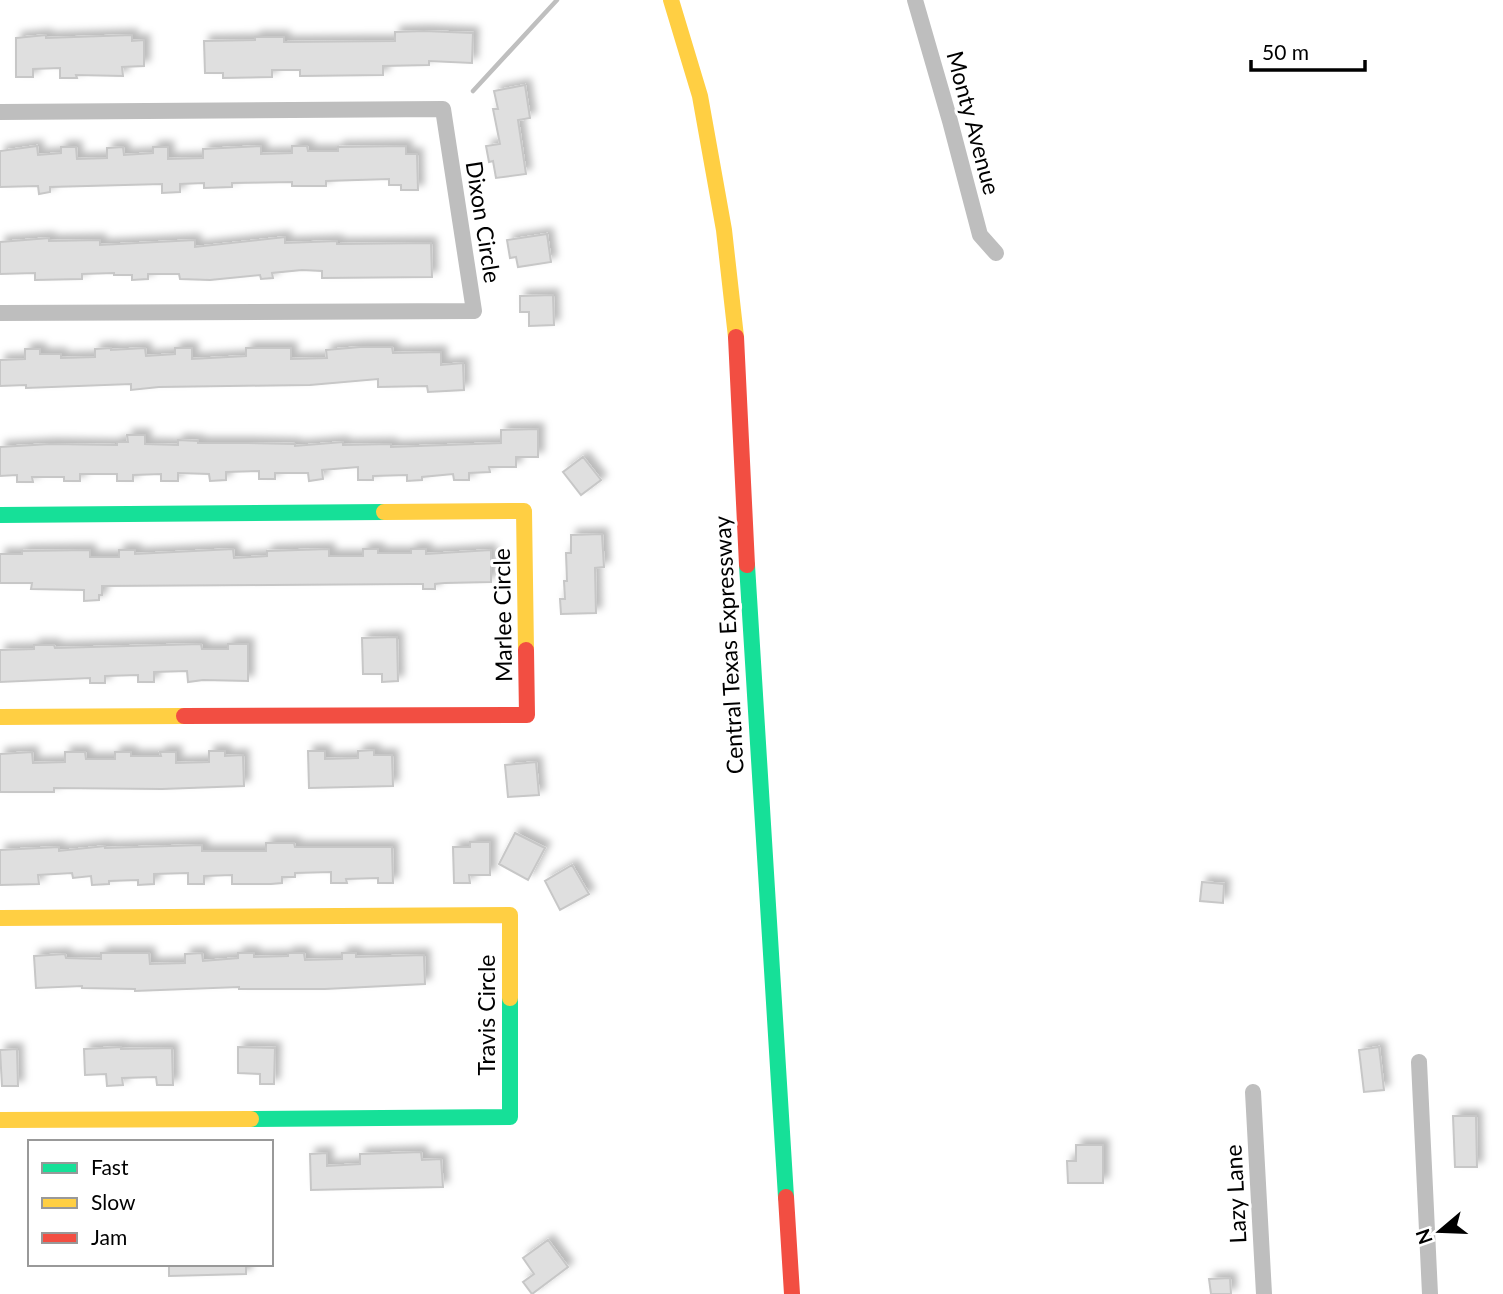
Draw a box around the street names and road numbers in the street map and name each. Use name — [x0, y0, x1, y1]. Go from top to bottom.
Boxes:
street label: Monty Avenue — [941, 48, 1007, 198]
street label: Dixon Circle — [461, 159, 507, 285]
street label: Central Texas Expressway — [707, 515, 749, 775]
street label: Marlee Circle — [487, 548, 517, 682]
street label: Travis Circle — [472, 954, 500, 1076]
street label: Lazy Lane — [1218, 1144, 1252, 1244]

